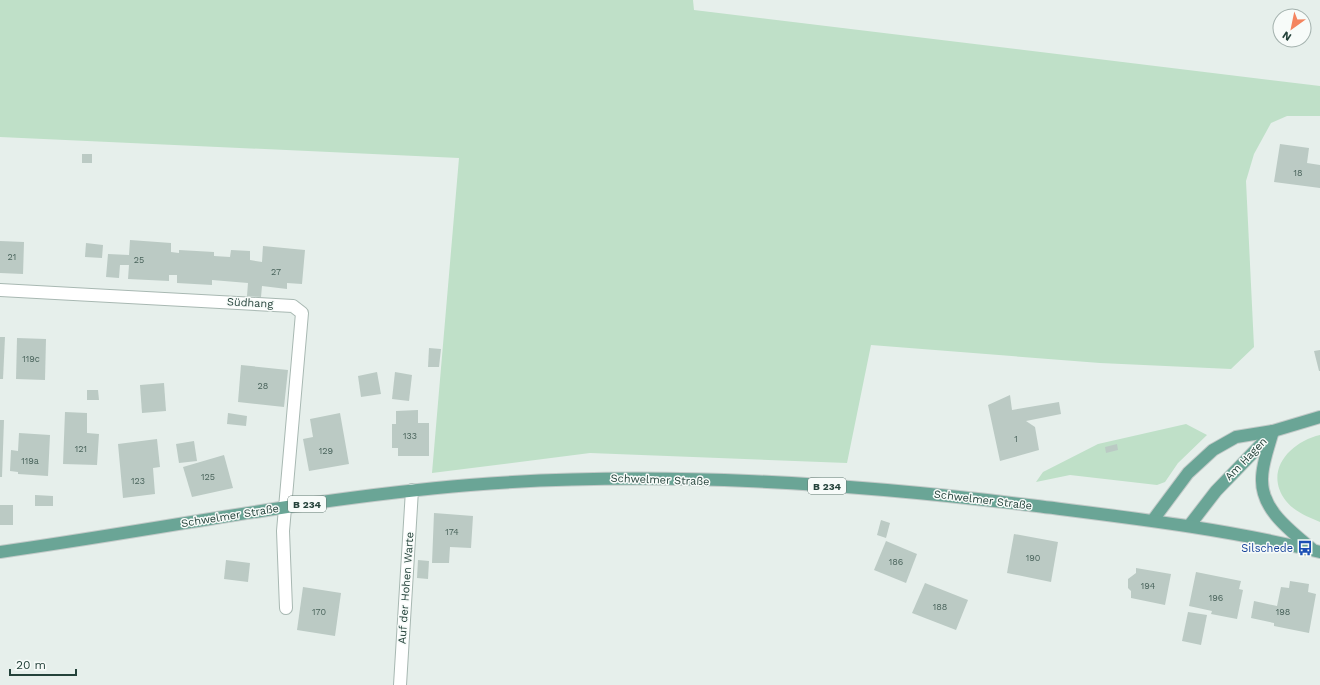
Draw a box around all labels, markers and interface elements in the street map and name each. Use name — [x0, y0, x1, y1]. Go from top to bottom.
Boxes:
north arrow — [1272, 8, 1312, 48]
text: N — [1280, 28, 1294, 44]
house number: 18 — [1293, 168, 1303, 178]
house number: 21 — [8, 252, 16, 262]
house number: 25 — [134, 255, 144, 265]
house number: 27 — [271, 267, 281, 277]
street label: Südhang — [226, 295, 274, 311]
house number: 119c — [22, 354, 40, 364]
house number: 28 — [258, 381, 268, 391]
house number: 133 — [403, 431, 417, 441]
house number: 1 — [1014, 434, 1018, 444]
street label: Am Hagen — [1222, 435, 1270, 483]
house number: 121 — [75, 444, 87, 454]
house number: 129 — [319, 446, 333, 456]
house number: 119a — [21, 456, 39, 466]
house number: 125 — [201, 472, 215, 482]
street label: Schwelmer Straße — [610, 472, 710, 488]
house number: 123 — [131, 476, 145, 486]
road number: B 234 — [808, 478, 846, 494]
street label: Schwelmer Straße — [933, 488, 1033, 512]
road number: B 234 — [288, 496, 326, 512]
street label: Schwelmer Straße — [180, 502, 280, 530]
house number: 174 — [445, 527, 459, 537]
street label: Auf der Hohen Warte — [396, 532, 416, 644]
bus stop icon: Silschede — [1296, 539, 1314, 557]
place label: Silschede — [1241, 542, 1293, 555]
house number: 190 — [1026, 553, 1041, 563]
house number: 186 — [889, 557, 903, 567]
house number: 194 — [1141, 581, 1156, 591]
house number: 196 — [1209, 593, 1223, 603]
house number: 188 — [933, 602, 947, 612]
house number: 170 — [312, 607, 326, 617]
house number: 198 — [1276, 607, 1290, 617]
scale bar — [10, 651, 76, 677]
text: 20 m — [16, 658, 46, 672]

